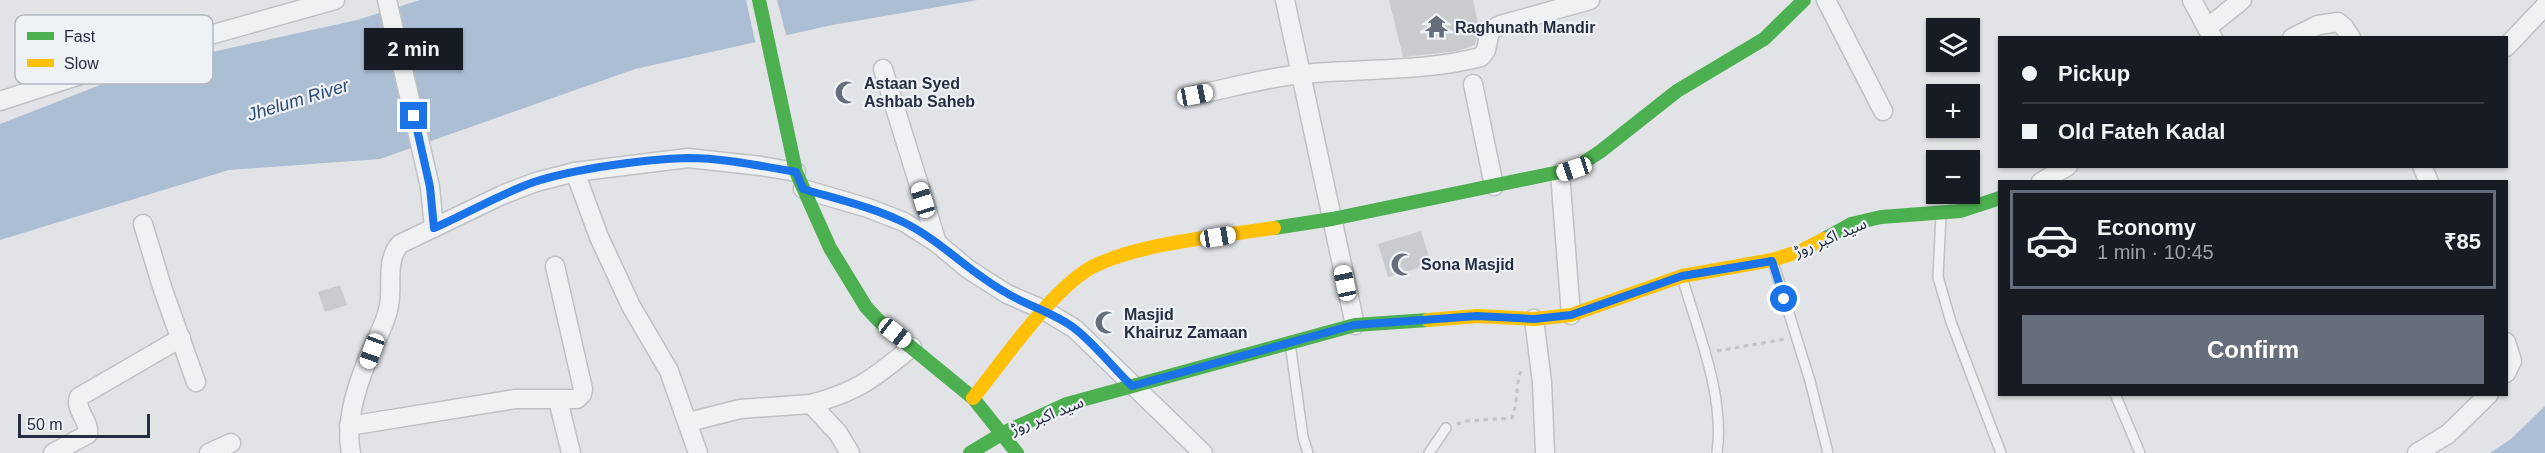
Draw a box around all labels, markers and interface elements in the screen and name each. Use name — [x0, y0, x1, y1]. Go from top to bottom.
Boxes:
temple icon: Raghunath Mandir — [1424, 14, 1450, 40]
legend — [15, 15, 213, 84]
map controls — [1926, 18, 1980, 204]
button: layers — [1926, 18, 1980, 72]
place label: Raghunath Mandir — [1455, 19, 1595, 36]
text: Fast — [64, 28, 96, 45]
callout: 2 min — [364, 29, 464, 71]
text: 2 min — [387, 38, 440, 60]
text: Slow — [64, 55, 99, 72]
text: Pickup — [2058, 61, 2130, 86]
water label: Jhelum River — [244, 75, 352, 125]
place label: Astaan Syed Ashbab Saheb — [864, 75, 975, 110]
mosque icon: Astaan Syed Ashbab Saheb — [833, 79, 859, 105]
car — [1176, 83, 1214, 107]
button: + — [1926, 84, 1980, 138]
route end — [400, 102, 427, 129]
text: Old Fateh Kadal — [2058, 119, 2225, 144]
button: − — [1926, 150, 1980, 204]
car — [1554, 155, 1594, 183]
car — [909, 180, 937, 220]
icon: car — [2025, 213, 2079, 267]
street label: سید اکبر روڑ — [1790, 215, 1869, 262]
text: Economy — [2097, 215, 2196, 240]
car — [1199, 225, 1237, 249]
text: ₹85 — [2444, 229, 2481, 254]
text: 1 min · 10:45 — [2097, 241, 2214, 263]
mosque icon: Sona Masjid — [1390, 251, 1416, 277]
place label: Sona Masjid — [1421, 256, 1514, 273]
car — [1332, 264, 1358, 302]
route start — [1770, 285, 1797, 312]
place label: Masjid Khairuz Zamaan — [1124, 306, 1248, 341]
mosque icon: Masjid Khairuz Zamaan — [1093, 310, 1119, 336]
car — [875, 315, 915, 351]
button: Confirm — [2022, 315, 2484, 384]
car — [357, 331, 387, 371]
street label: سید اکبر روڑ — [1007, 393, 1086, 439]
scale bar — [18, 411, 150, 438]
text: 50 m — [27, 416, 63, 433]

